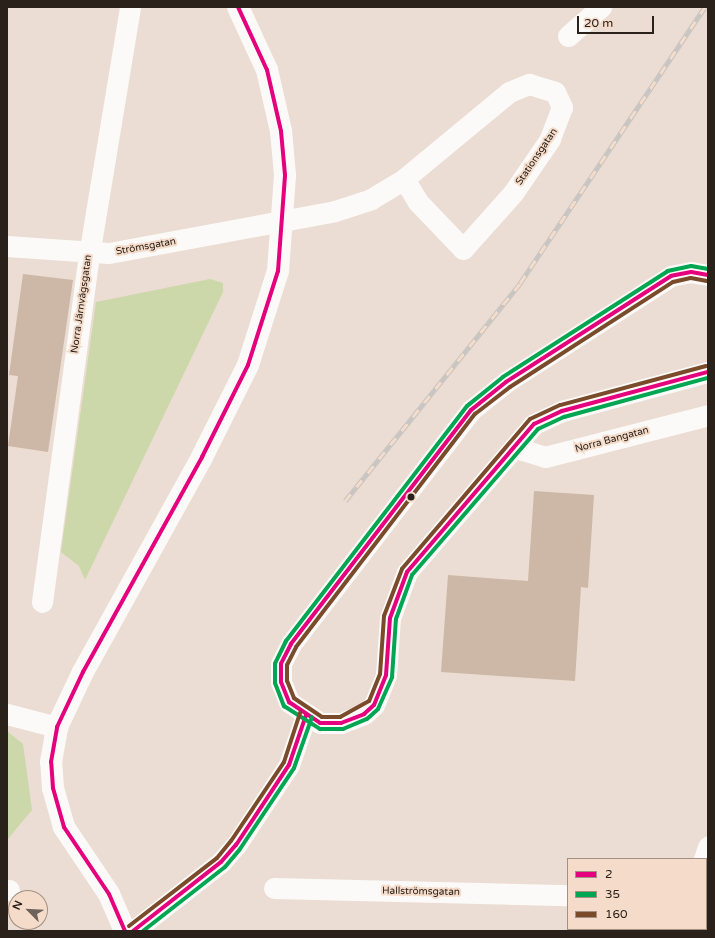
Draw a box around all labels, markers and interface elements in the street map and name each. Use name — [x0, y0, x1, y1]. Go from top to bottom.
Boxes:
scale bar — [579, 8, 656, 34]
text: 20 m — [584, 16, 613, 30]
street label: Stationsgatan — [514, 126, 560, 188]
street label: Strömsgatan — [115, 236, 177, 258]
street label: Norra Järnvägsgatan — [69, 254, 95, 354]
street label: Norra Bangatan — [574, 424, 650, 456]
unlabelled marker — [406, 492, 416, 502]
legend — [567, 858, 707, 930]
text: 2 — [605, 867, 613, 881]
street label: Hallströmsgatan — [382, 885, 460, 899]
text: 35 — [605, 887, 620, 901]
north arrow — [8, 890, 48, 930]
text: N — [10, 899, 25, 912]
text: 160 — [605, 907, 628, 921]

